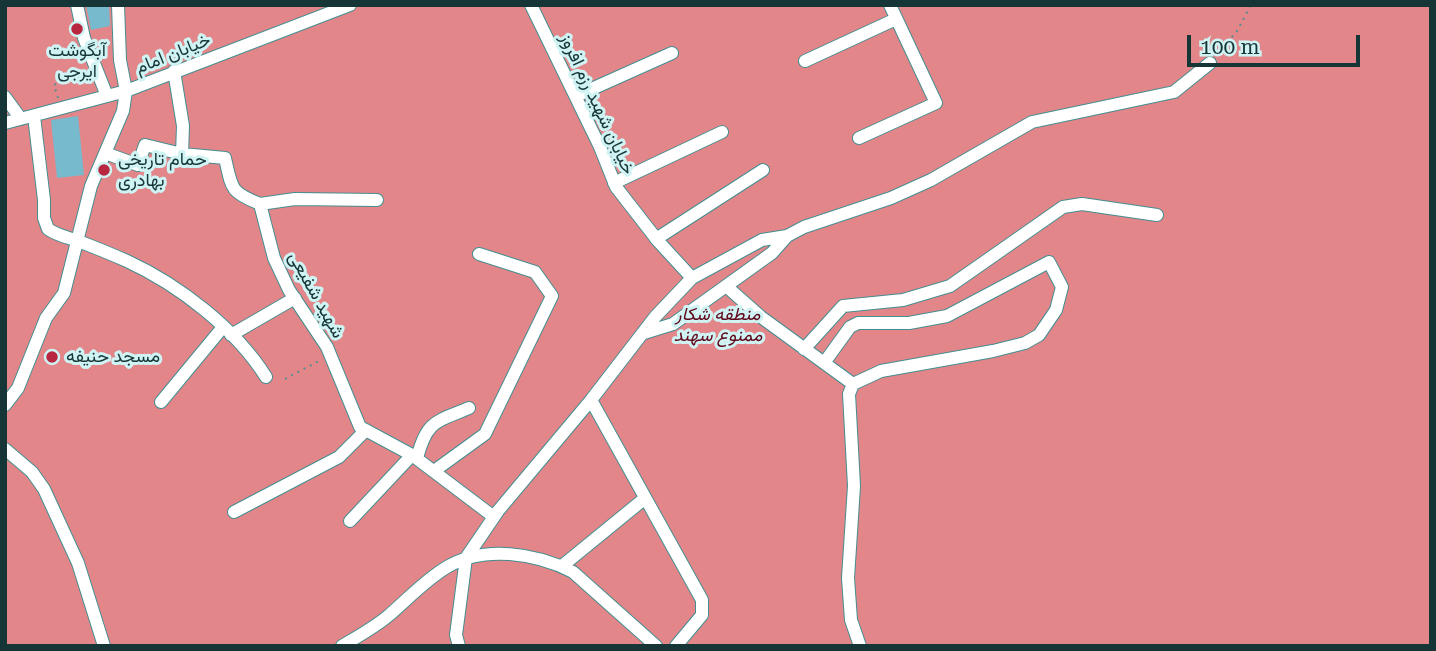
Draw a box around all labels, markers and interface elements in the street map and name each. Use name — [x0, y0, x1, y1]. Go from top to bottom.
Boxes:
marker: آبگوشت ایرجی — [69, 21, 85, 37]
scale bar — [1191, 21, 1364, 65]
street label: خیابان امام — [132, 29, 214, 79]
street label: خیابان شهید رزم افروز — [555, 30, 639, 178]
text: 100 m — [1200, 35, 1260, 59]
place label: آبگوشت ایرجی — [48, 40, 106, 82]
place label: حمام تاریخی بهادری — [118, 149, 207, 192]
marker: حمام تاریخی بهادری — [96, 162, 112, 178]
street label: شهید شفیعی — [283, 248, 349, 342]
park label: منطقه شکار ممنوع سهند — [674, 304, 762, 346]
place label: مسجد حنیفه — [66, 346, 160, 368]
marker: مسجد حنیفه — [44, 349, 60, 365]

